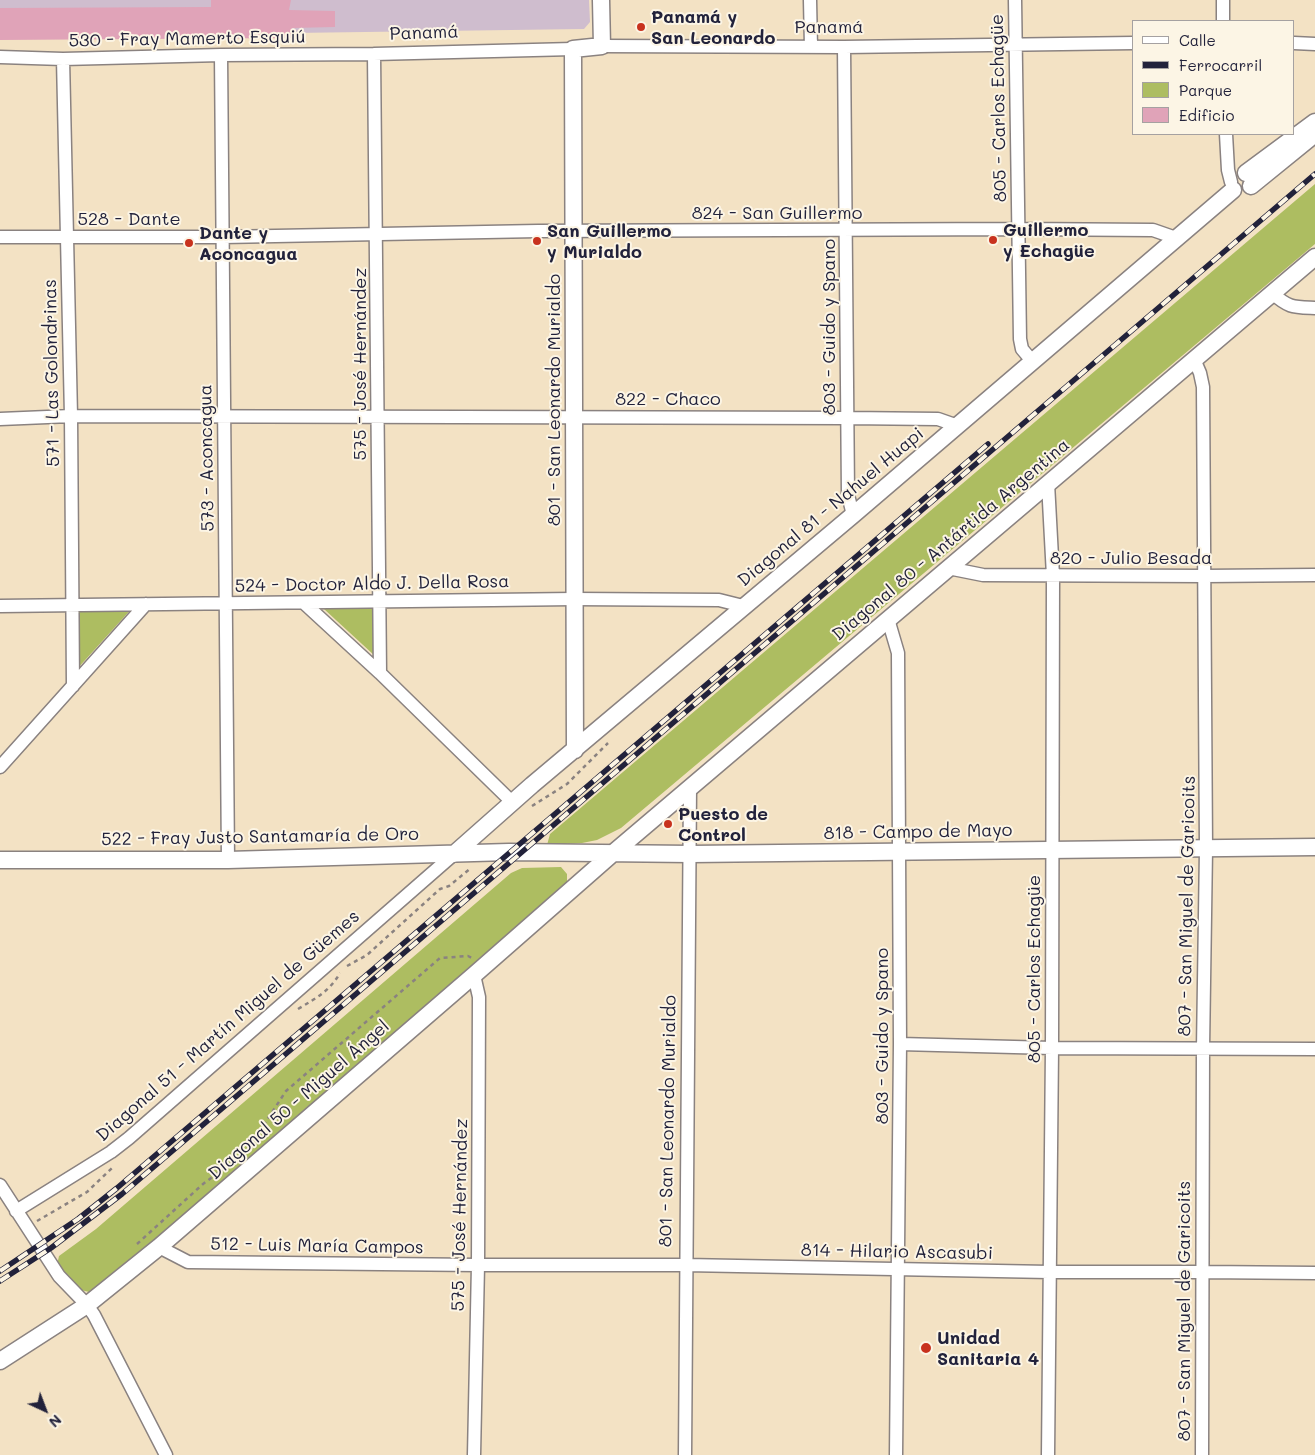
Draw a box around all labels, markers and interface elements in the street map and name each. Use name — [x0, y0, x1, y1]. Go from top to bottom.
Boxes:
place label: Panamá y San Leonardo — [651, 6, 775, 48]
street label: 805 - Carlos Echagüe — [987, 14, 1011, 202]
street label: Panamá — [795, 16, 863, 38]
legend — [1132, 20, 1295, 135]
street label: Panamá — [389, 21, 459, 45]
marker: Panamá y San Leonardo — [635, 21, 647, 33]
street label: 530 - Fray Mamerto Esquiú — [68, 26, 306, 52]
text: Calle — [1179, 30, 1216, 50]
text: Ferrocarril — [1179, 55, 1262, 75]
text: Parque — [1179, 80, 1232, 100]
text: Edificio — [1179, 105, 1234, 125]
street label: 824 - San Guillermo — [692, 202, 862, 224]
street label: 528 - Dante — [77, 208, 181, 230]
place label: Guillermo y Echagüe — [1003, 219, 1095, 262]
place label: San Guillermo y Murialdo — [547, 220, 671, 262]
place label: Dante y Aconcagua — [199, 222, 297, 264]
marker: Guillermo y Echagüe — [987, 234, 999, 246]
marker: San Guillermo y Murialdo — [531, 235, 543, 247]
marker: Dante y Aconcagua — [183, 237, 195, 249]
street label: 803 - Guido y Spano — [818, 239, 840, 415]
street label: 575 - José Hernández — [349, 267, 371, 461]
street label: 801 - San Leonardo Murialdo — [543, 274, 565, 526]
street label: 571 - Las Golondrinas — [40, 279, 64, 467]
street label: 573 - Aconcagua — [195, 384, 219, 532]
street label: 822 - Chaco — [615, 388, 721, 410]
street label: Diagonal 81 - Nahuel Huapi — [734, 423, 928, 591]
street label: Diagonal 80 - Antártida Argentina — [828, 434, 1074, 646]
street label: 820 - Julio Besada — [1050, 547, 1212, 569]
street label: 524 - Doctor Aldo J. Della Rosa — [234, 571, 510, 597]
street label: 807 - San Miguel de Garicoits — [1174, 776, 1200, 1036]
place label: Puesto de Control — [678, 803, 768, 846]
marker: Puesto de Control — [662, 818, 674, 830]
street label: 818 - Campo de Mayo — [823, 820, 1013, 844]
street label: 522 - Fray Justo Santamaría de Oro — [101, 823, 419, 851]
street label: 805 - Carlos Echagüe — [1023, 875, 1045, 1063]
street label: Diagonal 51 - Martín Miguel de Güemes — [92, 906, 364, 1146]
street label: 803 - Guido y Spano — [871, 948, 893, 1124]
street label: 801 - San Leonardo Murialdo — [655, 995, 681, 1247]
street label: Diagonal 50 - Miguel Ángel — [204, 1016, 394, 1184]
street label: 575 - José Hernández — [448, 1118, 472, 1312]
street label: 807 - San Miguel de Garicoits — [1173, 1181, 1195, 1441]
street label: 512 - Luis María Campos — [210, 1233, 424, 1259]
street label: 814 - Hilario Ascasubi — [801, 1240, 993, 1264]
place label: Unidad Sanitaria 4 — [937, 1327, 1039, 1370]
marker: Unidad Sanitaria 4 — [919, 1341, 933, 1355]
north arrow — [20, 1385, 70, 1435]
text: N — [45, 1411, 66, 1432]

